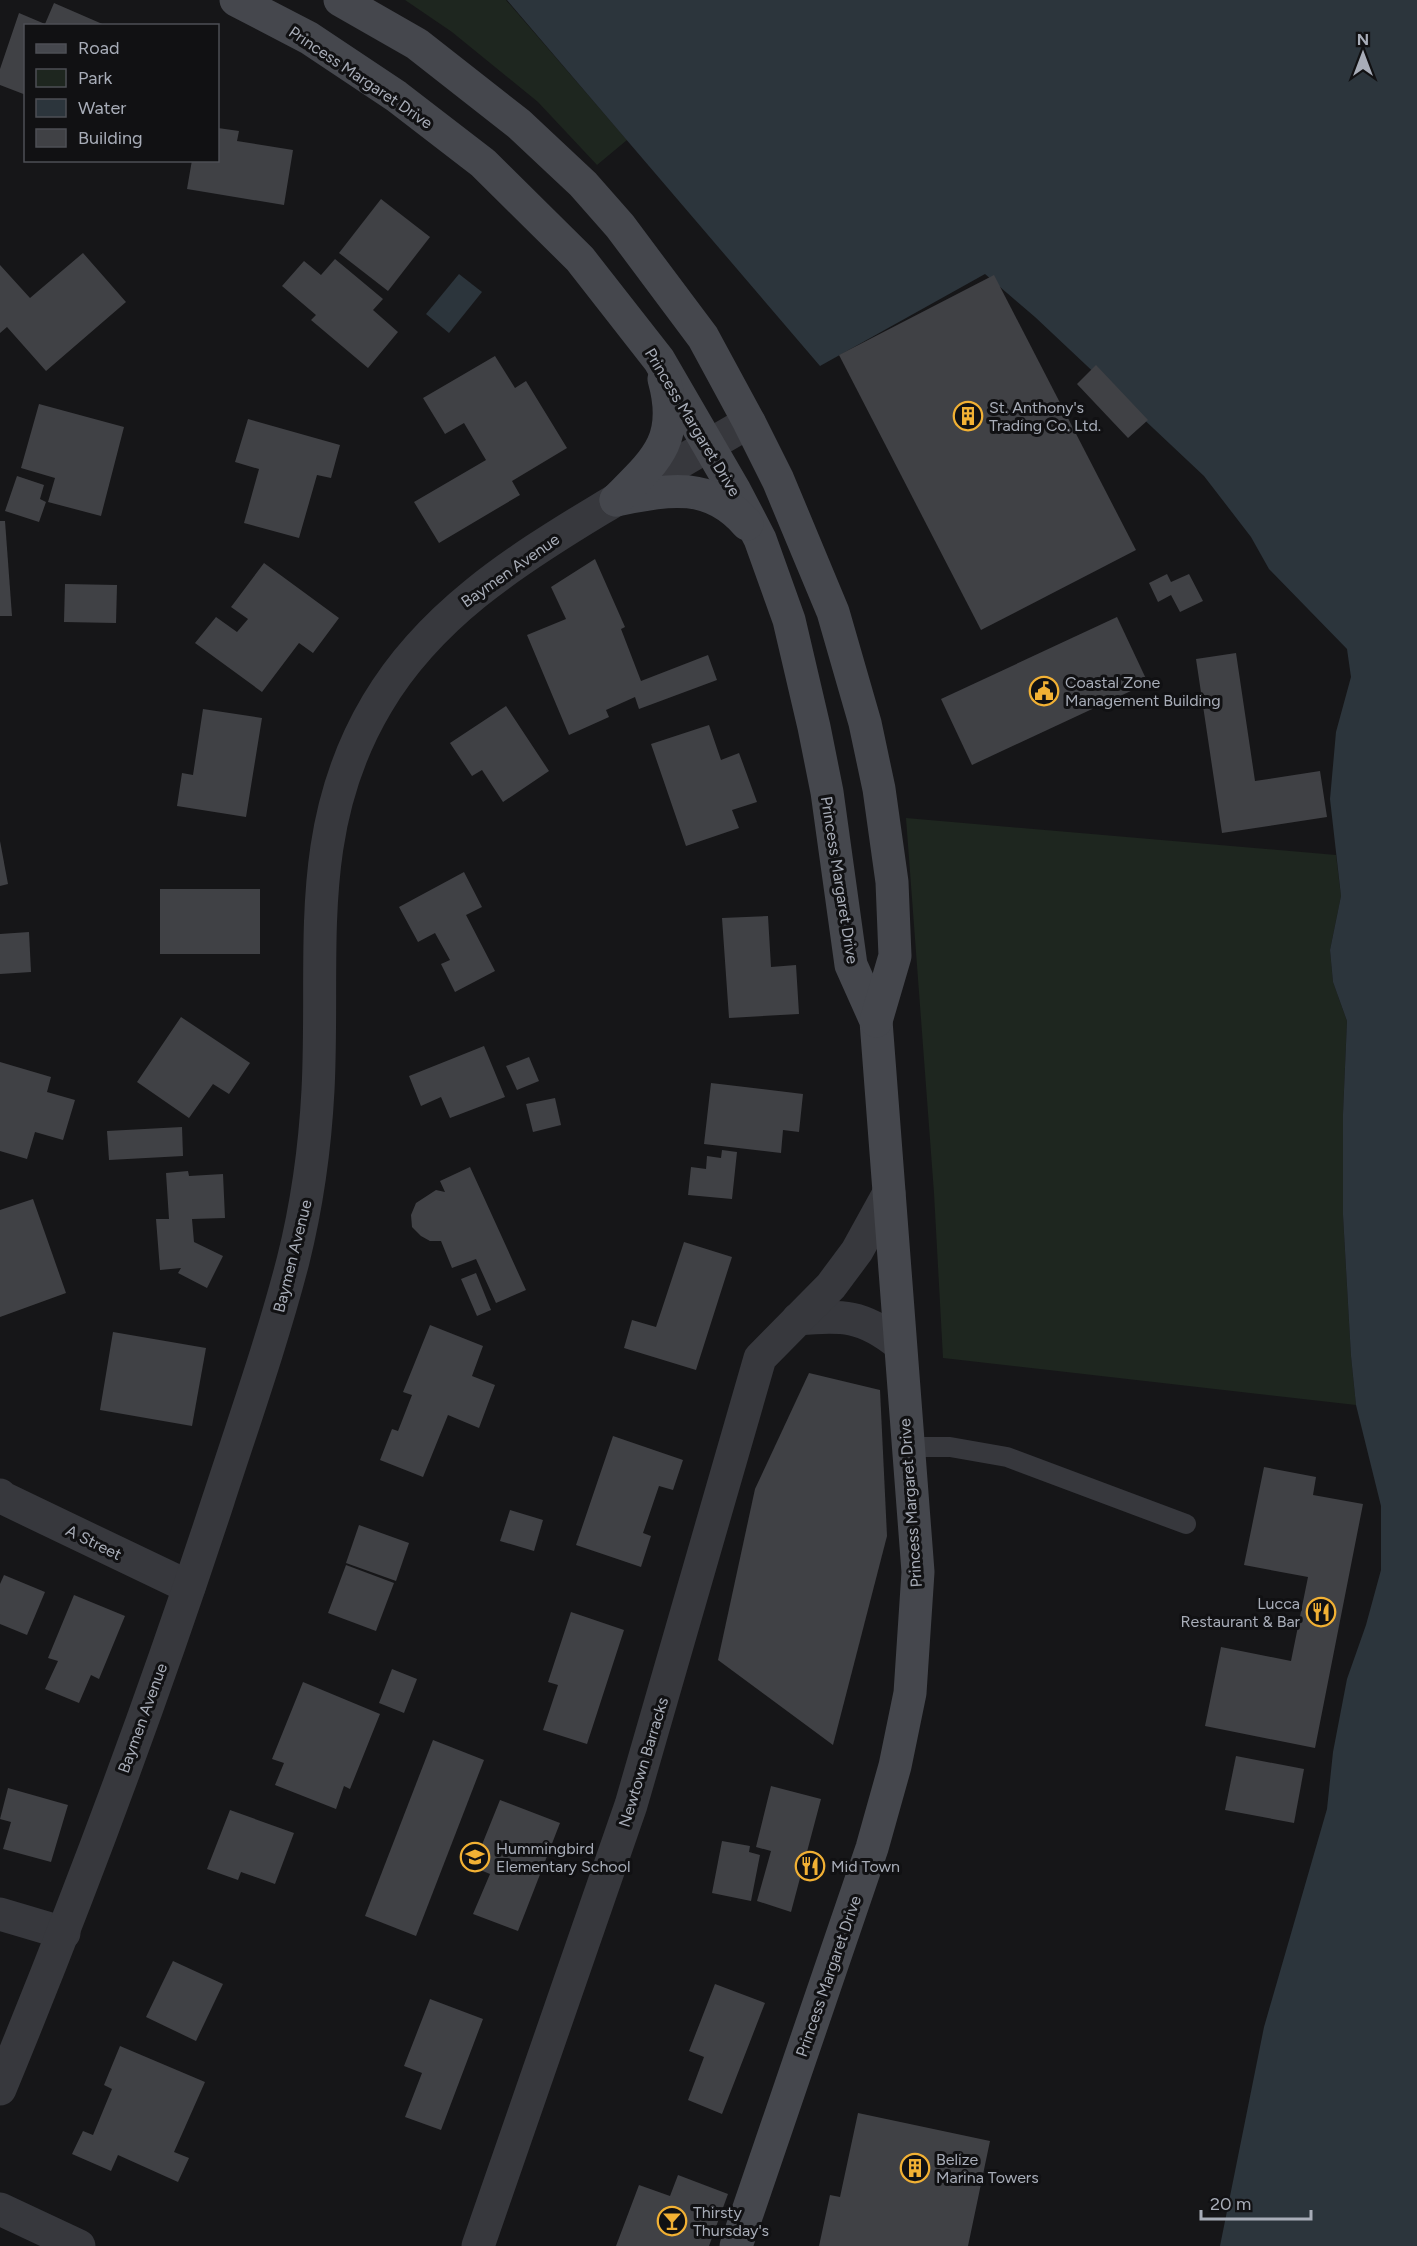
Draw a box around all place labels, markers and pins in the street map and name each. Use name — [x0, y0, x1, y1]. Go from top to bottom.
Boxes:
place label: St. Anthony's Trading Co. Ltd. — [989, 398, 1101, 435]
building icon: St. Anthony's Trading Co. Ltd. — [952, 400, 984, 432]
place label: Coastal Zone Management Building — [1065, 673, 1221, 710]
public building icon: Coastal Zone Management Building — [1028, 675, 1060, 707]
place label: Lucca Restaurant & Bar — [1181, 1594, 1301, 1631]
restaurant icon: Lucca Restaurant & Bar — [1305, 1596, 1337, 1628]
place label: Hummingbird Elementary School — [496, 1839, 630, 1876]
school or university icon: Hummingbird Elementary School — [459, 1841, 491, 1873]
restaurant icon: Mid Town — [794, 1850, 826, 1882]
place label: Mid Town — [831, 1857, 900, 1876]
place label: Belize Marina Towers — [936, 2150, 1039, 2187]
building icon: Belize Marina Towers — [899, 2152, 931, 2184]
place label: Thirsty Thursday's — [693, 2203, 769, 2240]
bar icon: Thirsty Thursday's — [656, 2205, 688, 2237]

